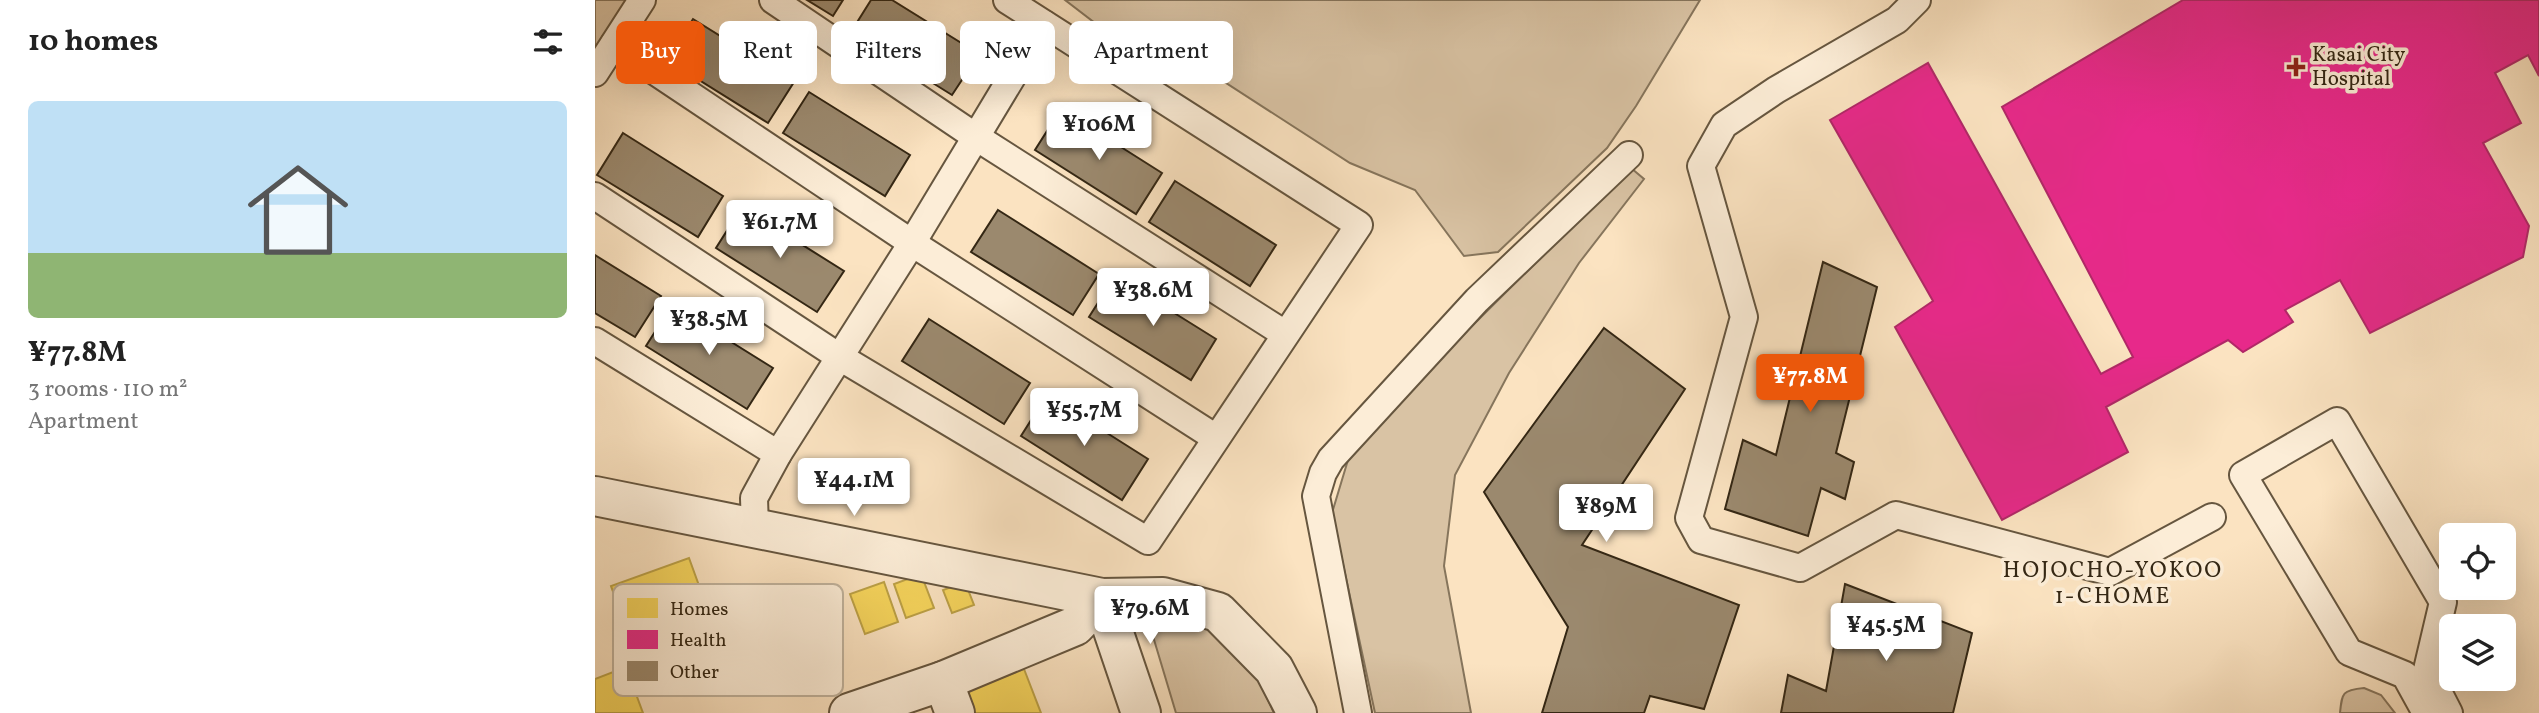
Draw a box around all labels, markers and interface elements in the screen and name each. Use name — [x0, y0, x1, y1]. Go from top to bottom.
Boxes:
text: 10 homes — [28, 21, 158, 63]
chip: Buy — [616, 21, 705, 84]
chip: Rent — [719, 21, 817, 84]
chip: Filters — [831, 21, 946, 84]
chip: New — [960, 21, 1055, 84]
chip: Apartment — [1069, 21, 1233, 84]
icon: filters — [529, 23, 567, 61]
place label: Kasai City Hospital — [2312, 41, 2406, 94]
marker: Kasai City Hospital — [2286, 57, 2306, 77]
pin: ¥106M — [1050, 102, 1148, 162]
text: ¥106M — [1063, 109, 1135, 141]
icon: home — [235, 147, 361, 273]
pin: ¥61.7M — [723, 201, 837, 260]
text: ¥61.7M — [742, 207, 818, 239]
pin: ¥38.6M — [1096, 268, 1210, 328]
text: ¥38.6M — [1113, 275, 1193, 307]
pin: ¥38.5M — [652, 298, 766, 357]
text: ¥38.5M — [670, 304, 748, 336]
text: ¥77.8M — [28, 332, 127, 374]
pin: ¥77.8M — [1753, 354, 1867, 414]
text: ¥77.8M — [1772, 361, 1848, 393]
text: 3 rooms · 110 m² — [28, 374, 188, 406]
pin: ¥55.7M — [1027, 388, 1141, 448]
text: ¥55.7M — [1046, 395, 1122, 427]
text: Apartment — [28, 406, 139, 438]
pin: ¥44.1M — [797, 458, 911, 518]
text: ¥44.1M — [814, 465, 894, 497]
pin: ¥89M — [1565, 484, 1647, 544]
text: ¥89M — [1575, 491, 1637, 523]
map controls — [2439, 523, 2516, 691]
button: locate — [2439, 523, 2516, 600]
district label: HOJOCHO-YOKOO 1-CHOME — [2003, 555, 2223, 613]
legend — [613, 584, 843, 696]
pin: ¥79.6M — [1093, 586, 1207, 646]
text: ¥79.6M — [1110, 593, 1190, 625]
text: Homes — [670, 597, 728, 623]
pin: ¥45.5M — [1829, 604, 1943, 663]
text: ¥45.5M — [1847, 610, 1925, 642]
button: layers — [2439, 614, 2516, 691]
text: Health — [670, 628, 726, 654]
text: Other — [670, 660, 719, 686]

